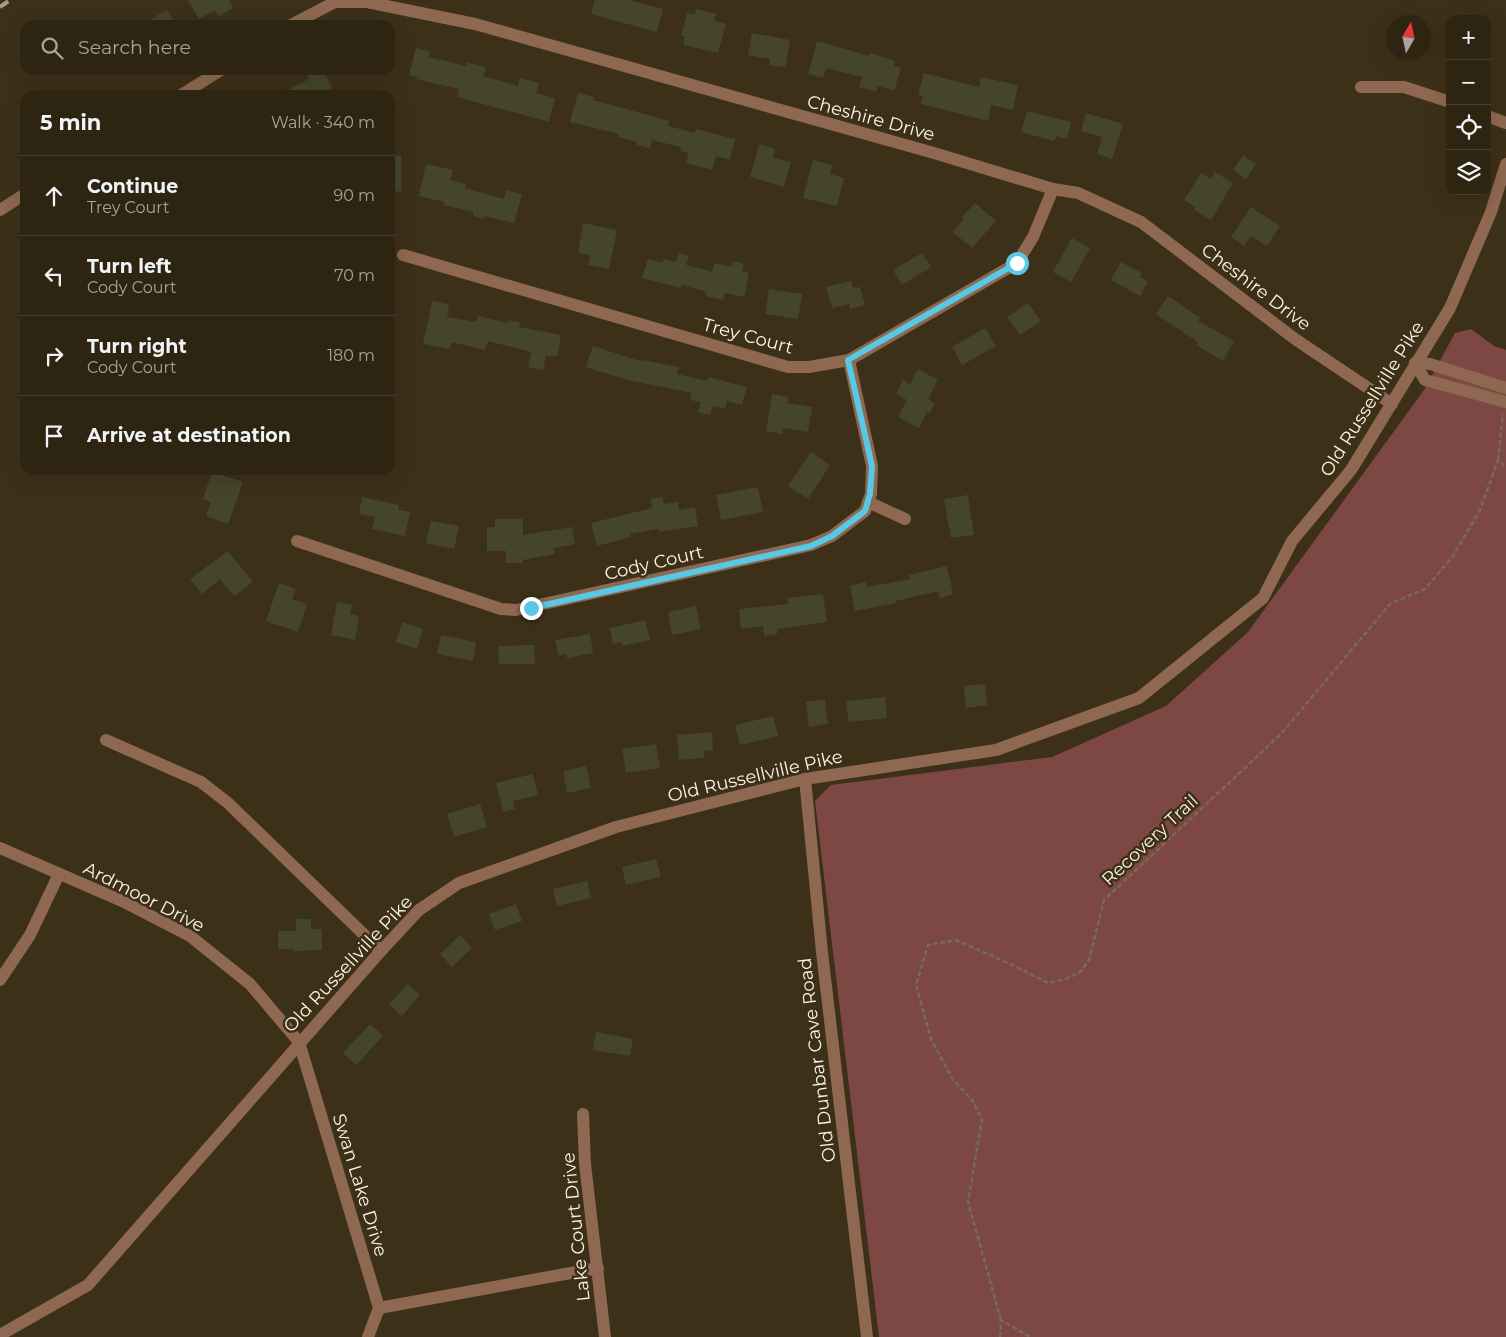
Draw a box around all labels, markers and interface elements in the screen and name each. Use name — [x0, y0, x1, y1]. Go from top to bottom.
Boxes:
north arrow — [1386, 15, 1431, 60]
map controls — [1446, 15, 1491, 195]
button: + — [1446, 15, 1491, 60]
search box — [20, 20, 395, 75]
icon: search — [38, 34, 66, 62]
text: Search here — [78, 36, 191, 59]
button: − — [1446, 60, 1491, 105]
street label: Cheshire Drive — [805, 90, 937, 146]
button: locate — [1446, 105, 1491, 150]
text: 5 min — [40, 110, 101, 135]
text: Walk · 340 m — [271, 113, 375, 132]
button: layers — [1446, 150, 1491, 195]
text: Continue — [87, 175, 178, 198]
icon: ahead — [40, 182, 68, 210]
text: 90 m — [333, 186, 375, 205]
text: Trey Court — [87, 198, 170, 217]
street label: Cheshire Drive — [1197, 239, 1315, 335]
route start — [1006, 252, 1029, 275]
text: Turn left — [87, 255, 172, 278]
icon: left — [40, 262, 68, 290]
text: 70 m — [334, 266, 375, 285]
text: Cody Court — [87, 278, 177, 297]
street label: Trey Court — [700, 313, 796, 359]
street label: Old Russellville Pike — [1315, 317, 1429, 481]
text: Turn right — [87, 335, 187, 358]
icon: right — [40, 342, 68, 370]
text: 180 m — [327, 346, 375, 365]
text: Cody Court — [87, 358, 177, 377]
icon: arrive — [40, 422, 68, 450]
text: Arrive at destination — [87, 424, 291, 447]
street label: Cody Court — [602, 541, 706, 585]
route end — [520, 597, 543, 620]
street label: Old Russellville Pike — [665, 745, 845, 807]
street label: Recovery Trail — [1097, 790, 1203, 890]
street label: Ardmoor Drive — [80, 857, 208, 937]
street label: Old Russellville Pike — [279, 891, 417, 1037]
street label: Old Dunbar Cave Road — [794, 956, 840, 1164]
street label: Swan Lake Drive — [328, 1111, 392, 1259]
street label: Lake Court Drive — [557, 1151, 595, 1303]

